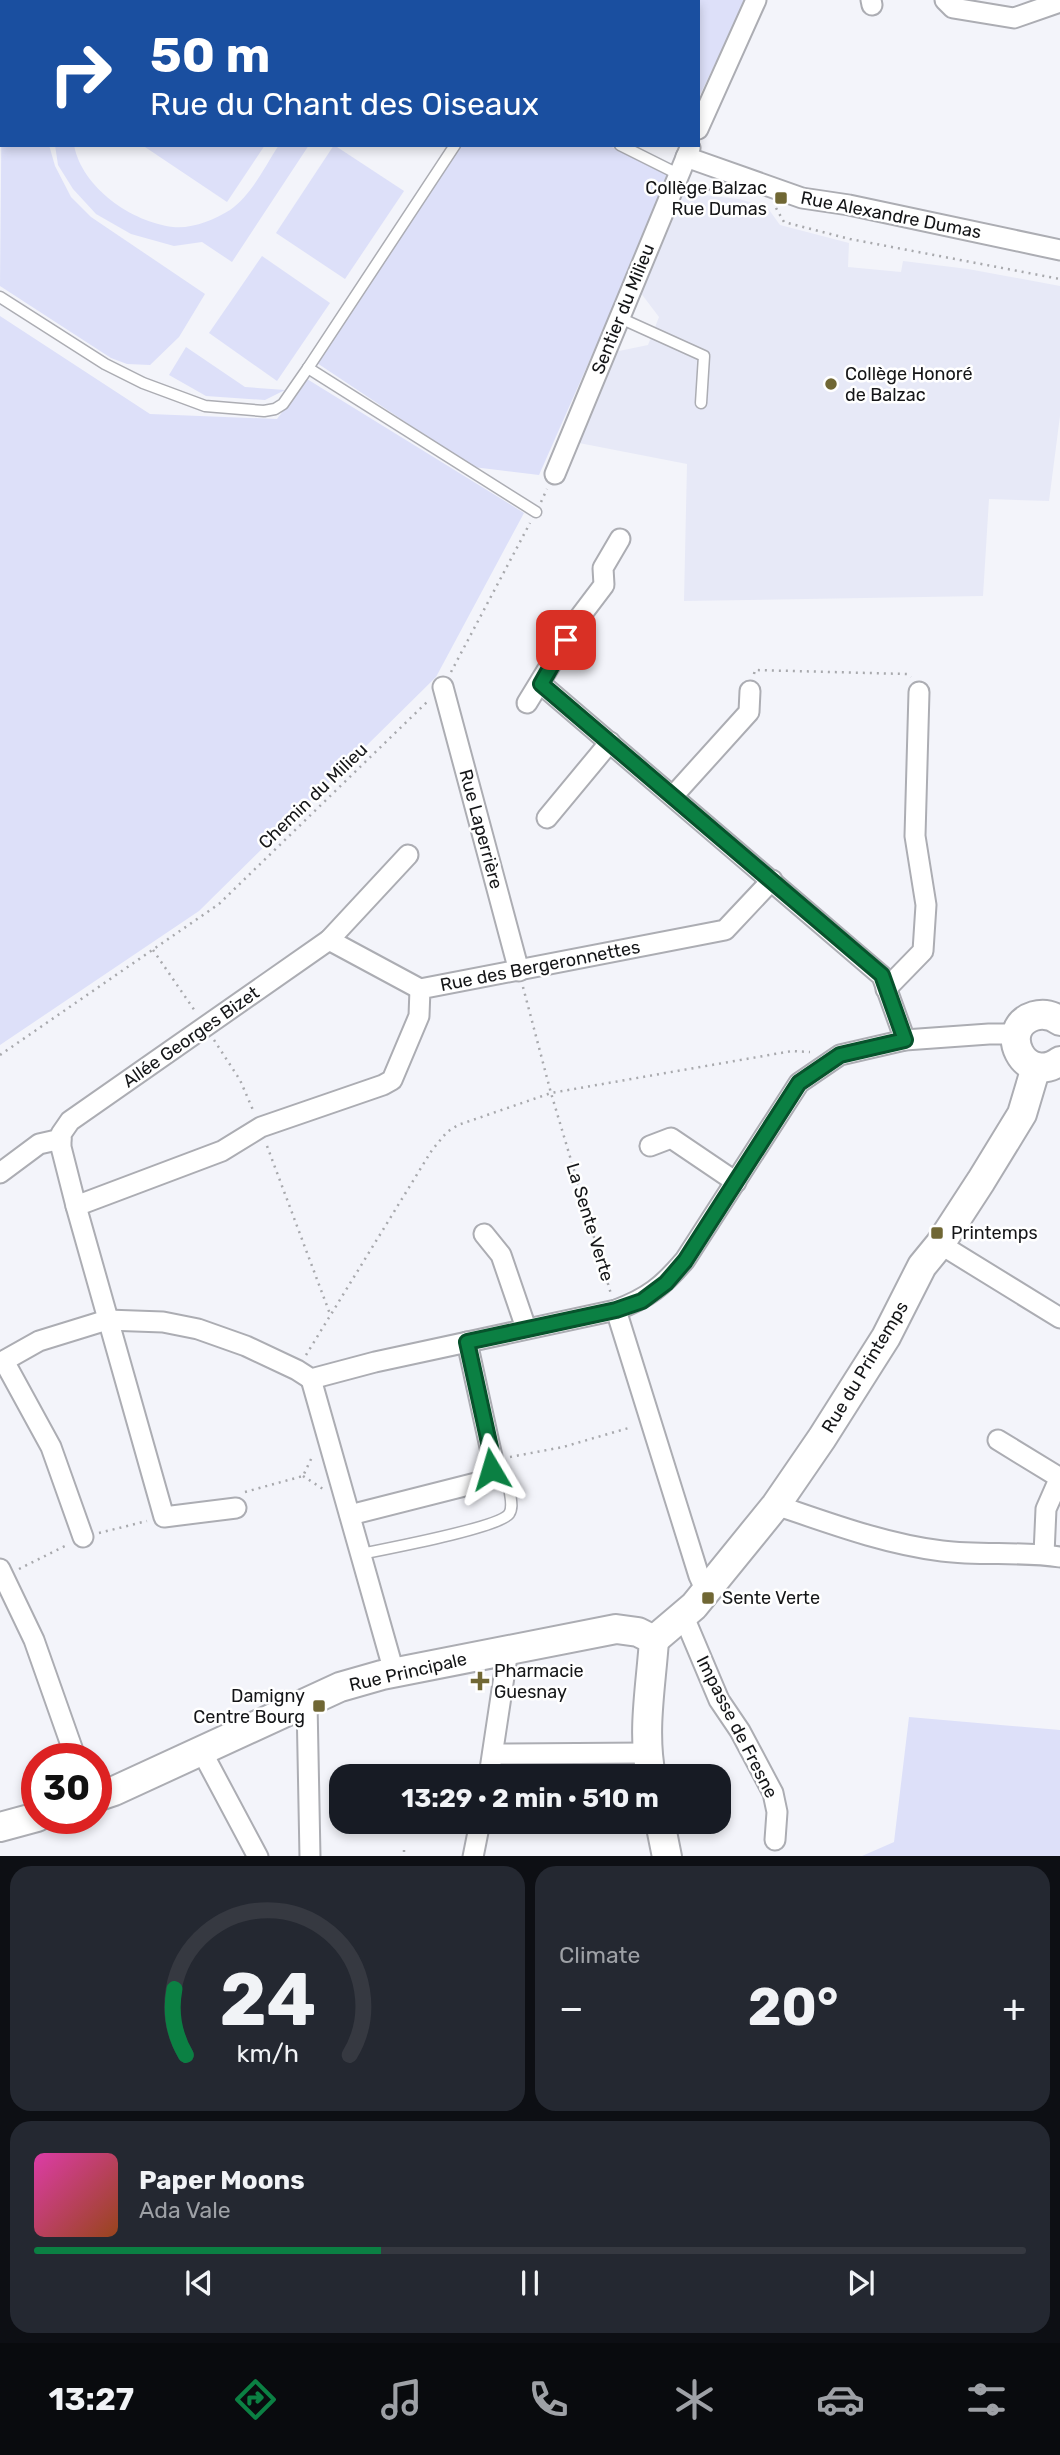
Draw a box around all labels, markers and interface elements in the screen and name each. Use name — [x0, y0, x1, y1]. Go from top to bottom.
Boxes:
text: 50 m — [150, 26, 270, 84]
icon: right — [35, 28, 126, 119]
text: Rue du Chant des Oiseaux — [150, 85, 539, 123]
place label: Collège Balzac Rue Dumas — [645, 177, 767, 220]
street label: Rue Alexandre Dumas — [799, 187, 983, 243]
marker: Collège Balzac Rue Dumas — [773, 190, 789, 206]
street label: Sentier du Milieu — [587, 241, 659, 377]
place label: Collège Honoré de Balzac — [845, 363, 973, 406]
marker: Collège Honoré de Balzac — [823, 376, 839, 392]
pin — [536, 610, 596, 670]
icon: arrive — [547, 621, 585, 659]
street label: Chemin du Milieu — [254, 738, 372, 854]
street label: Rue Laperrière — [454, 767, 508, 891]
street label: Rue des Bergeronnettes — [438, 936, 642, 996]
street label: Allée Georges Bizet — [118, 982, 264, 1092]
street label: La Sente Verte — [562, 1160, 618, 1284]
place label: Printemps — [951, 1222, 1038, 1244]
marker: Printemps — [929, 1225, 945, 1241]
street label: Rue du Printemps — [817, 1297, 913, 1437]
position arrow — [454, 1432, 528, 1506]
place label: Sente Verte — [722, 1587, 820, 1609]
marker: Sente Verte — [700, 1590, 716, 1606]
street label: Rue Principale — [347, 1648, 469, 1696]
street label: Impasse de Fresne — [692, 1652, 782, 1802]
place label: Pharmacie Guesnay — [494, 1660, 584, 1703]
marker: Pharmacie Guesnay — [472, 1673, 488, 1689]
place label: Damigny Centre Bourg — [193, 1685, 305, 1728]
marker: Damigny Centre Bourg — [311, 1698, 327, 1714]
speed limit sign: 30 — [21, 1743, 112, 1834]
text: 13:29 · 2 min · 510 m — [401, 1783, 659, 1814]
text: Climate — [559, 1941, 640, 1969]
text: 24 — [219, 1957, 316, 2043]
text: 20° — [748, 1976, 838, 2038]
text: − — [559, 1985, 584, 2031]
text: + — [1002, 1985, 1026, 2031]
text: km/h — [236, 2038, 299, 2067]
text: Paper Moons — [139, 2165, 305, 2196]
text: Ada Vale — [139, 2196, 231, 2224]
icon: previous — [180, 2264, 218, 2302]
icon: pause — [511, 2264, 549, 2302]
icon: next — [842, 2264, 880, 2302]
icon: directions — [231, 2375, 280, 2424]
icon: music — [377, 2375, 426, 2424]
icon: phone — [524, 2375, 573, 2424]
icon: climate — [670, 2375, 719, 2424]
icon: car — [816, 2375, 865, 2424]
icon: filters — [962, 2375, 1011, 2424]
text: 13:27 — [49, 2380, 134, 2418]

